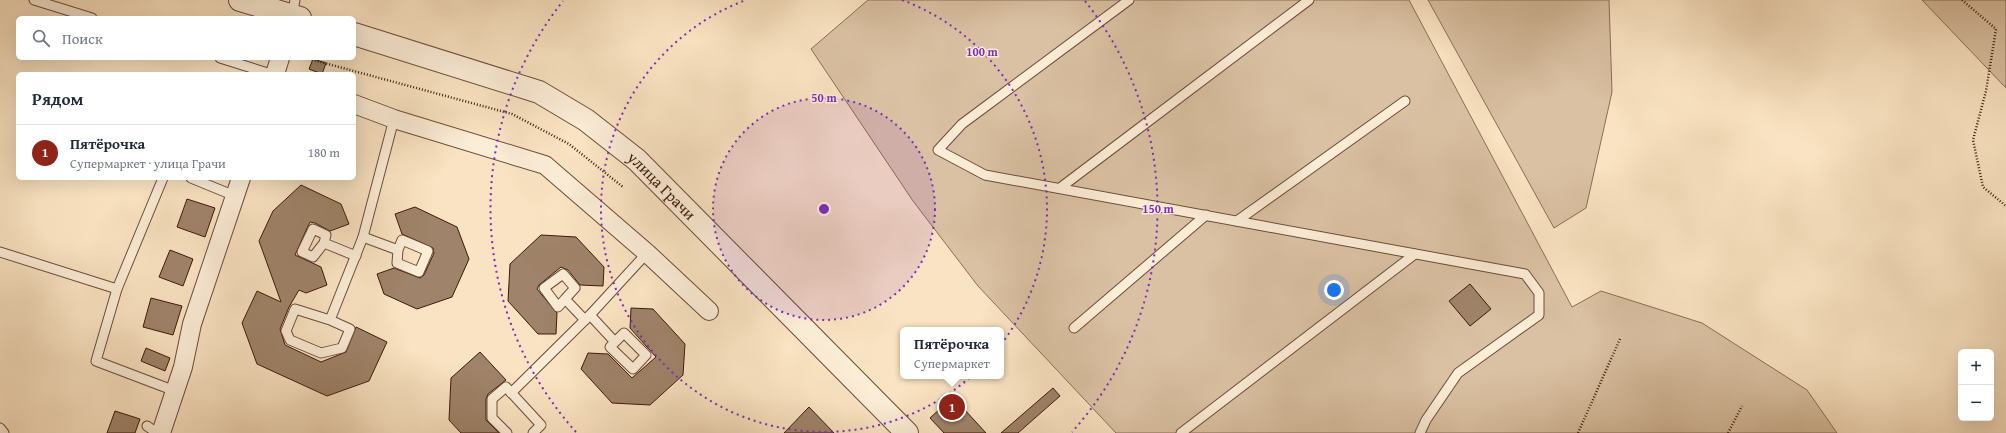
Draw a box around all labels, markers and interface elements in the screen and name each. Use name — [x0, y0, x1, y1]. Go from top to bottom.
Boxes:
search box — [16, 16, 356, 60]
icon: search — [30, 27, 52, 49]
text: Поиск — [62, 28, 103, 49]
text: 100 m — [966, 43, 999, 60]
text: Рядом — [32, 86, 83, 111]
text: 50 m — [811, 89, 837, 106]
text: Пятёрочка — [70, 133, 145, 154]
text: 1 — [42, 143, 48, 162]
text: 180 m — [308, 143, 340, 162]
street label: улица Грачи — [622, 144, 702, 226]
text: Супермаркет · улица Грачи — [70, 154, 226, 173]
text: 150 m — [1142, 200, 1175, 217]
centre of rings — [817, 202, 831, 216]
your location — [1324, 280, 1344, 300]
popup — [900, 327, 1004, 379]
text: Пятёрочка — [914, 333, 989, 354]
map controls — [1958, 349, 1994, 421]
button: + — [1958, 349, 1994, 385]
text: Супермаркет — [914, 354, 990, 373]
button: − — [1958, 385, 1994, 421]
pin: 1 — [939, 392, 965, 422]

